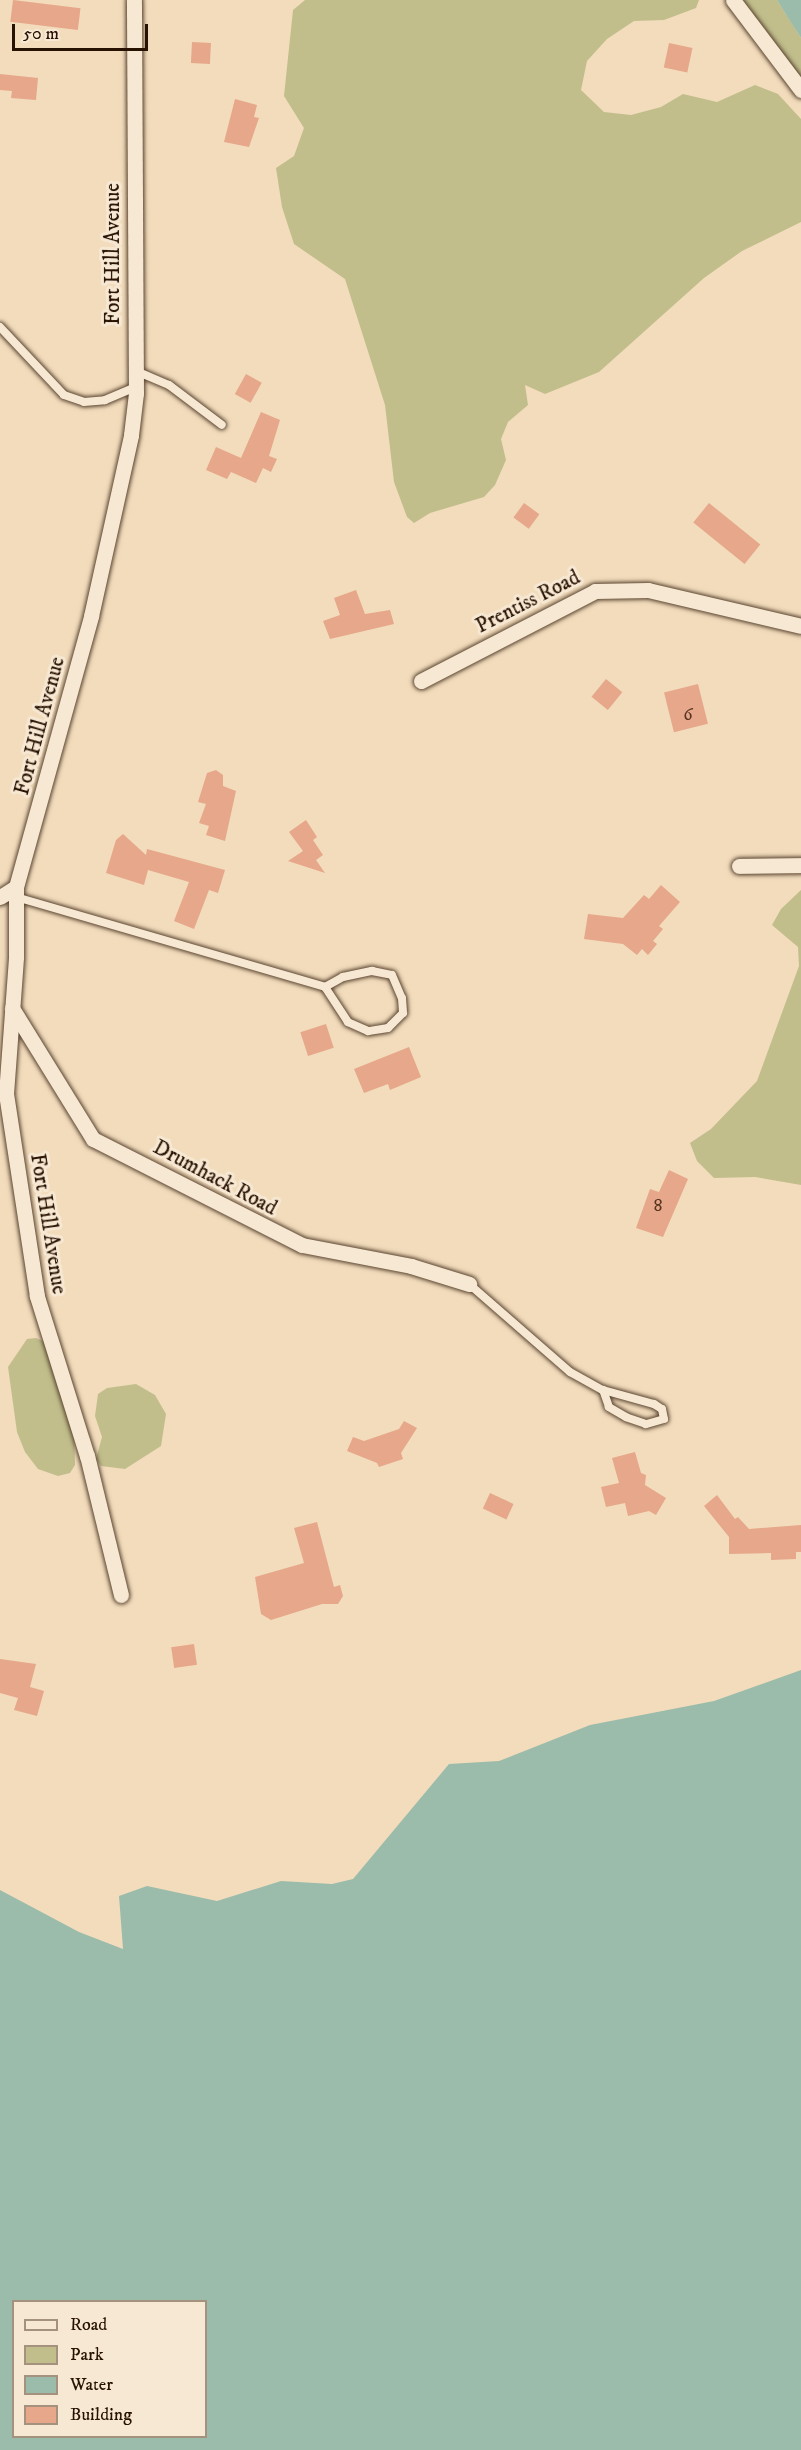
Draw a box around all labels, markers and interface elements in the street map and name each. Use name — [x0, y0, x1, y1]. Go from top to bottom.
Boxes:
scale bar — [15, 12, 152, 50]
text: 50 m — [23, 23, 59, 45]
street label: Fort Hill Avenue — [100, 183, 126, 325]
street label: Prentiss Road — [472, 565, 584, 639]
street label: Fort Hill Avenue — [9, 654, 71, 798]
house number: 6 — [683, 704, 693, 726]
street label: Drumhack Road — [149, 1135, 281, 1221]
street label: Fort Hill Avenue — [24, 1152, 72, 1296]
house number: 8 — [653, 1195, 663, 1217]
legend — [12, 2300, 207, 2438]
text: Road — [70, 2314, 107, 2336]
text: Park — [70, 2344, 104, 2366]
text: Water — [70, 2374, 113, 2396]
text: Building — [70, 2404, 132, 2426]

